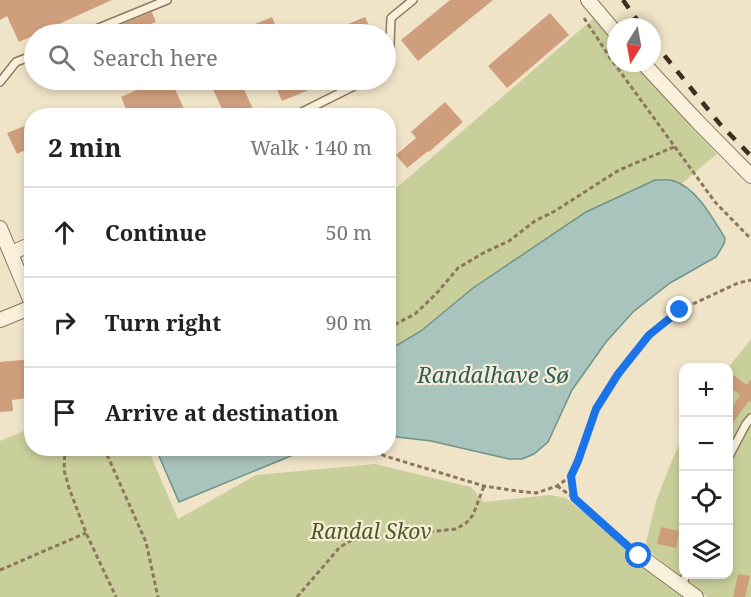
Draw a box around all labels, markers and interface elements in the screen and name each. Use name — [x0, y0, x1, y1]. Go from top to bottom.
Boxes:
north arrow — [607, 18, 661, 72]
search box — [24, 24, 396, 90]
icon: search — [45, 41, 78, 74]
text: Search here — [93, 42, 218, 72]
text: 2 min — [48, 129, 122, 165]
text: Walk · 140 m — [250, 134, 372, 161]
icon: ahead — [48, 216, 81, 249]
text: Continue — [105, 217, 207, 247]
text: 50 m — [326, 219, 372, 246]
route end — [666, 296, 692, 322]
icon: right — [48, 306, 81, 339]
text: Turn right — [105, 307, 221, 337]
text: 90 m — [326, 309, 372, 336]
water label: Randalhave Sø — [416, 359, 569, 389]
map controls — [679, 363, 733, 579]
button: + — [679, 363, 733, 417]
icon: arrive — [48, 396, 81, 429]
text: Arrive at destination — [105, 397, 339, 427]
button: − — [679, 417, 733, 471]
button: locate — [679, 471, 733, 525]
park label: Randal Skov — [309, 517, 432, 545]
button: layers — [679, 525, 733, 579]
route start — [625, 542, 651, 568]

